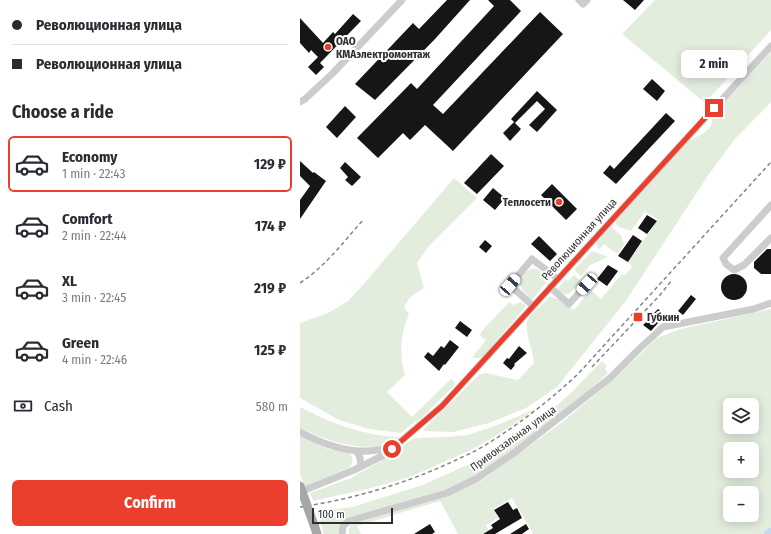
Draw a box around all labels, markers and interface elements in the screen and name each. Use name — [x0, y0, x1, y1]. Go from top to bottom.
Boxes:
text: Революционная улица — [36, 16, 182, 34]
place label: ОАО КМАэлектромонтаж — [336, 35, 431, 61]
marker: ОАО КМАэлектромонтаж — [323, 42, 333, 52]
callout: 2 min — [681, 50, 747, 78]
text: Революционная улица — [36, 55, 182, 73]
text: 2 min — [700, 56, 728, 71]
route end — [705, 99, 723, 117]
text: Choose a ride — [12, 101, 114, 123]
icon: car — [14, 146, 50, 182]
text: Economy — [62, 148, 117, 166]
text: 129 ₽ — [254, 155, 286, 173]
text: 1 min · 22:43 — [62, 166, 125, 181]
place label: Теплосети — [503, 196, 551, 209]
street label: Революционная улица — [539, 196, 620, 283]
marker: Теплосети — [554, 197, 564, 207]
icon: car — [14, 208, 50, 244]
text: Comfort — [62, 210, 113, 228]
text: 174 ₽ — [255, 217, 286, 235]
text: 2 min · 22:44 — [62, 228, 127, 243]
icon: car — [14, 270, 50, 306]
car — [575, 271, 599, 297]
text: XL — [62, 272, 77, 290]
car — [498, 272, 522, 298]
text: 219 ₽ — [254, 279, 286, 297]
text: 3 min · 22:45 — [62, 290, 126, 305]
marker: Губкин — [632, 311, 644, 323]
place label: Губкин — [647, 311, 680, 324]
icon: car — [14, 332, 50, 368]
text: Green — [62, 334, 99, 352]
text: 125 ₽ — [254, 341, 286, 359]
text: 4 min · 22:46 — [62, 352, 127, 367]
icon: cash — [12, 395, 34, 417]
text: Cash — [44, 397, 73, 415]
map controls — [723, 398, 759, 522]
button: layers — [723, 398, 759, 434]
text: 580 m — [256, 399, 288, 414]
street label: Привокзальная улица — [468, 403, 559, 474]
route start — [383, 440, 401, 458]
button: + — [723, 442, 759, 478]
button: Confirm — [12, 480, 288, 526]
button: − — [723, 486, 759, 522]
scale bar — [312, 506, 393, 525]
text: 100 m — [318, 508, 345, 521]

